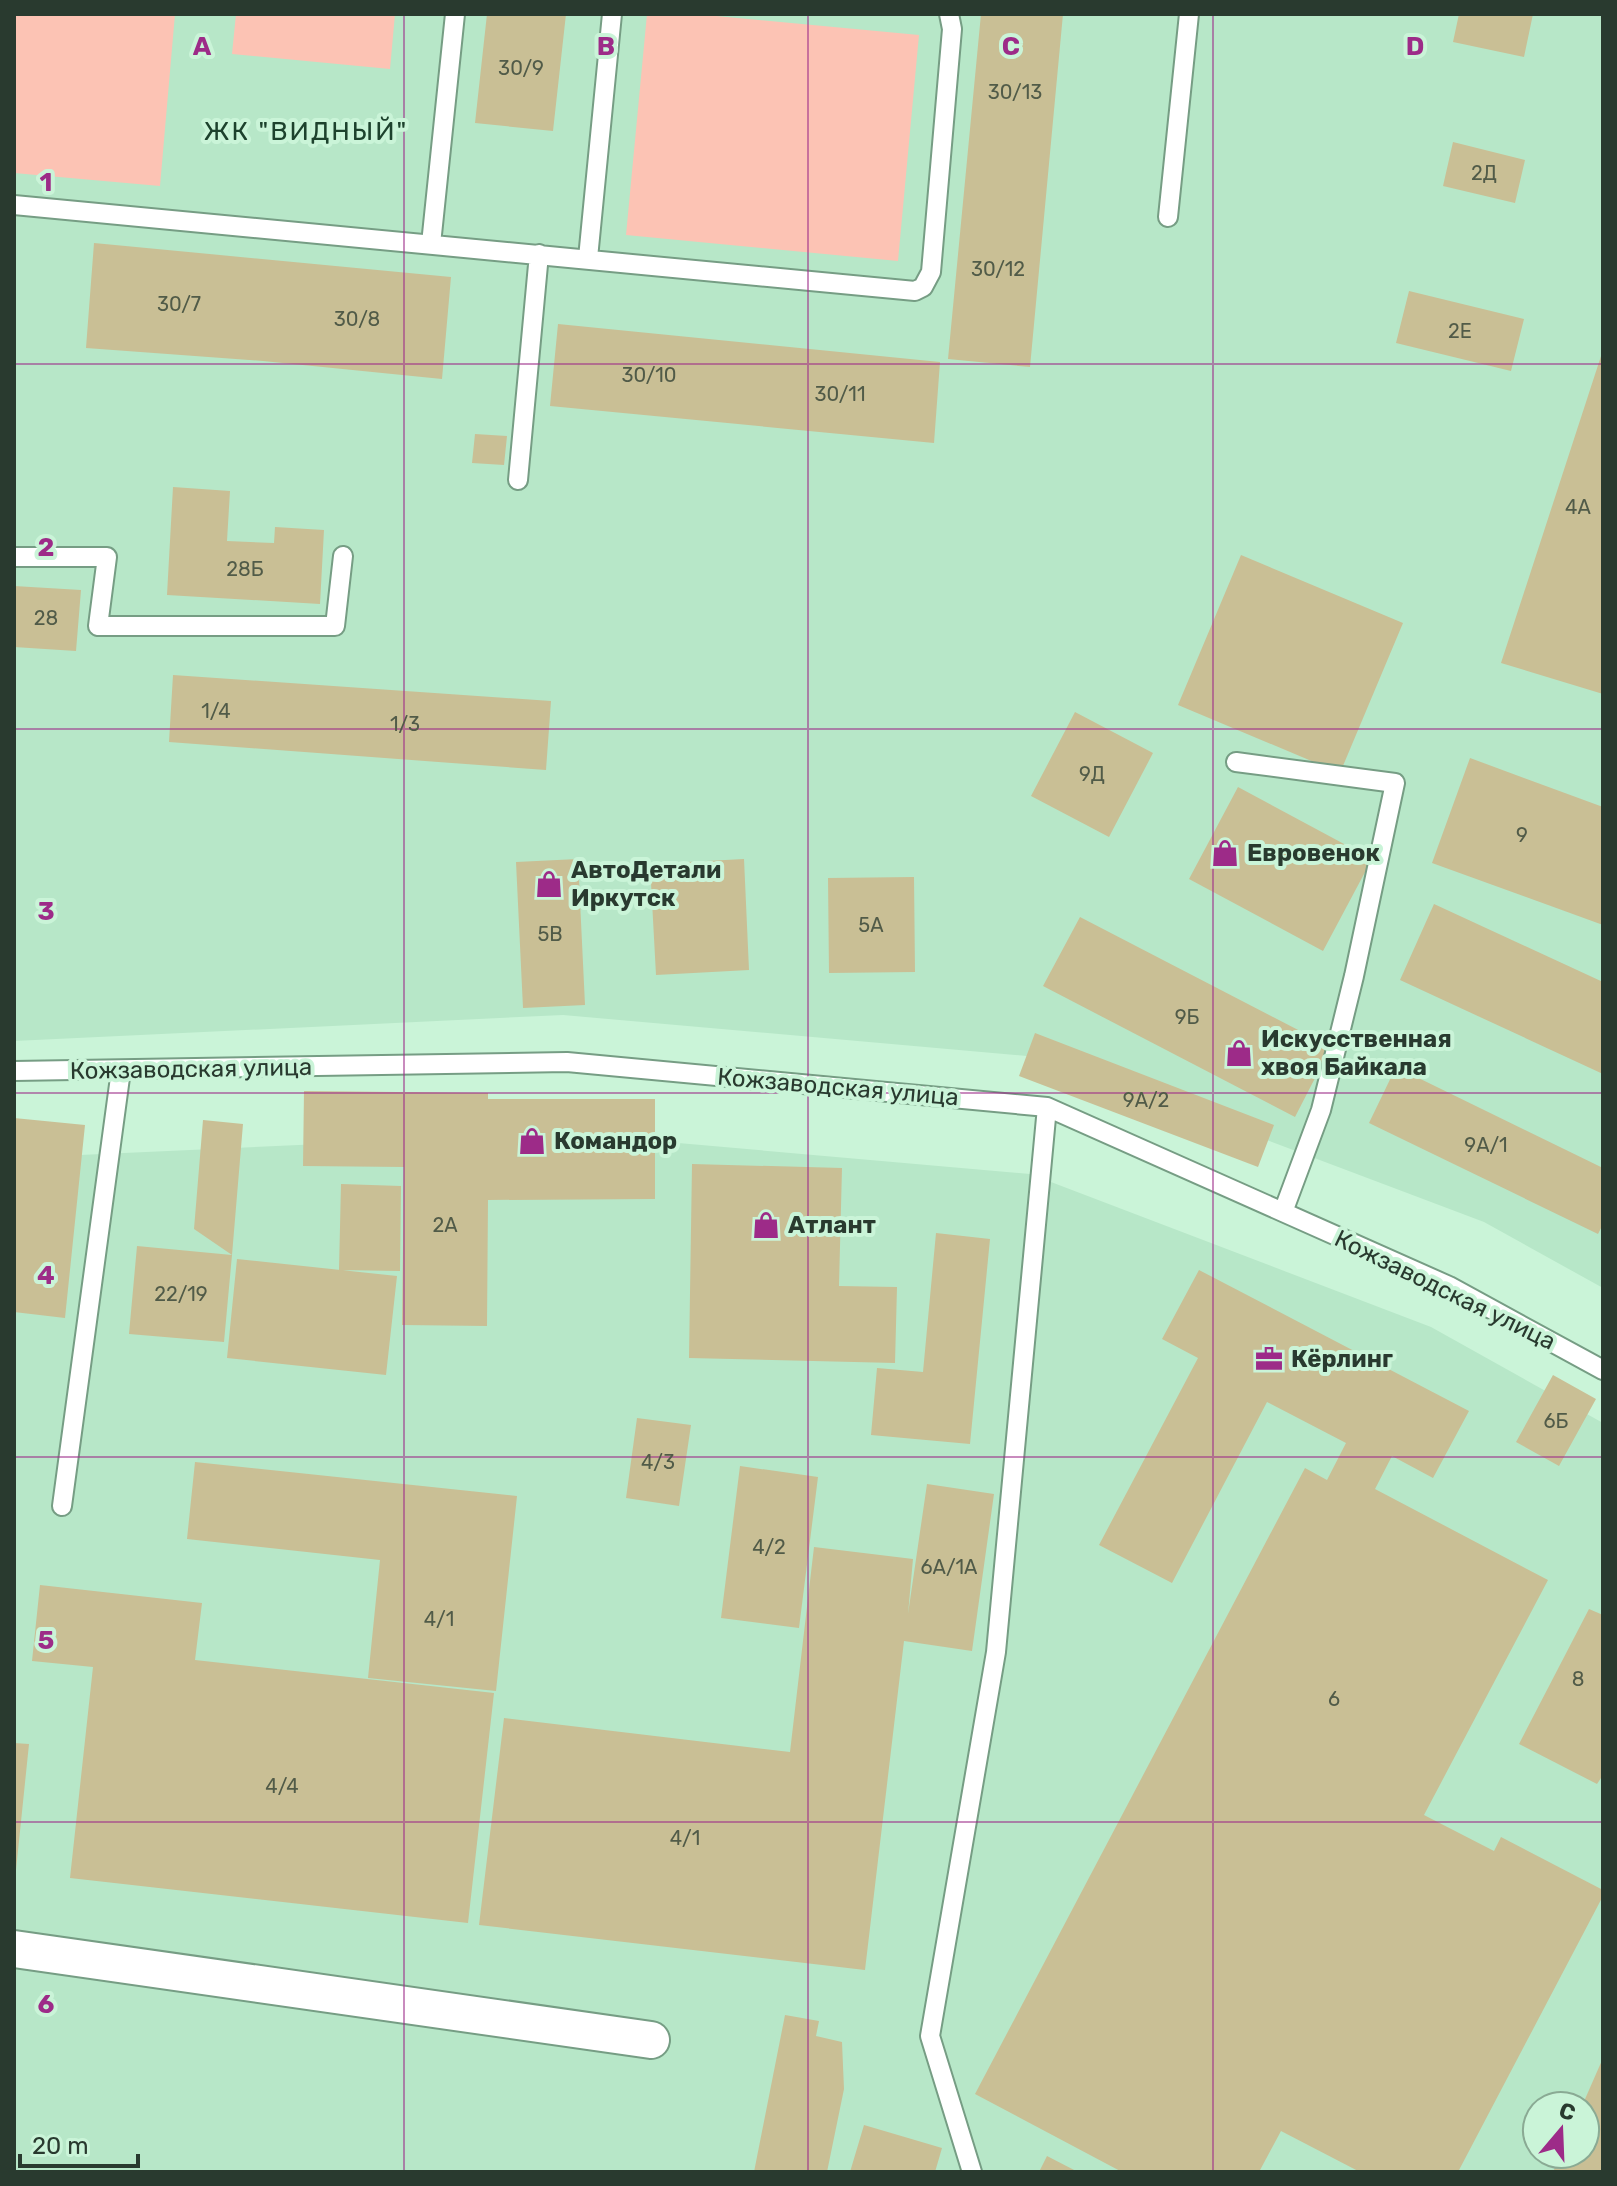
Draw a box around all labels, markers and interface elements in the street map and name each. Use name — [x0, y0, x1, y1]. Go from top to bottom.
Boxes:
text: A — [193, 31, 212, 62]
text: B — [597, 31, 615, 62]
text: C — [1002, 31, 1020, 62]
text: D — [1406, 31, 1424, 62]
house number: 30/9 — [498, 56, 544, 80]
house number: 30/13 — [988, 80, 1042, 104]
district label: ЖК "ВИДНЫЙ" — [204, 116, 408, 147]
house number: 2Д — [1471, 161, 1497, 185]
text: 1 — [40, 167, 52, 198]
house number: 30/12 — [971, 257, 1025, 281]
house number: 30/7 — [157, 292, 201, 316]
house number: 30/8 — [334, 307, 380, 331]
house number: 2Е — [1448, 319, 1472, 343]
house number: 30/10 — [621, 363, 677, 387]
house number: 30/11 — [814, 382, 866, 406]
house number: 4А — [1565, 495, 1591, 519]
text: 2 — [38, 532, 54, 563]
house number: 28Б — [226, 557, 264, 581]
house number: 28 — [34, 606, 58, 630]
house number: 1/4 — [201, 699, 231, 723]
house number: 1/3 — [390, 712, 420, 736]
house number: 9Д — [1079, 762, 1105, 786]
house number: 9 — [1516, 823, 1528, 847]
shop icon: Евровенок — [1210, 838, 1240, 868]
place label: Евровенок — [1247, 839, 1380, 867]
place label: АвтоДетали Иркутск — [571, 856, 721, 912]
shop icon: АвтоДетали Иркутск — [534, 869, 564, 899]
text: 3 — [37, 896, 55, 927]
house number: 5А — [858, 913, 884, 937]
house number: 5В — [537, 922, 563, 946]
house number: 9Б — [1175, 1005, 1200, 1029]
place label: Искусственная хвоя Байкала — [1261, 1025, 1452, 1081]
shop icon: Искусственная хвоя Байкала — [1224, 1038, 1254, 1068]
street label: Кожзаводская улица — [70, 1053, 312, 1085]
street label: Кожзаводская улица — [716, 1063, 960, 1111]
house number: 9А/2 — [1123, 1088, 1169, 1112]
shop icon: Командор — [517, 1126, 547, 1156]
place label: Командор — [554, 1127, 677, 1155]
house number: 9А/1 — [1464, 1133, 1508, 1157]
shop icon: Атлант — [751, 1210, 781, 1240]
place label: Атлант — [788, 1211, 876, 1239]
house number: 2А — [432, 1213, 458, 1237]
street label: Кожзаводская улица — [1330, 1224, 1560, 1356]
text: 4 — [37, 1260, 55, 1291]
house number: 22/19 — [154, 1282, 208, 1306]
office icon: Кёрлинг — [1254, 1344, 1284, 1374]
place label: Кёрлинг — [1291, 1345, 1393, 1373]
house number: 6Б — [1544, 1409, 1569, 1433]
house number: 4/3 — [641, 1450, 675, 1474]
house number: 4/2 — [752, 1535, 786, 1559]
house number: 6А/1А — [921, 1555, 977, 1579]
house number: 4/1 — [424, 1607, 454, 1631]
text: 5 — [38, 1625, 54, 1656]
house number: 8 — [1572, 1667, 1584, 1691]
house number: 6 — [1328, 1687, 1340, 1711]
house number: 4/4 — [265, 1774, 299, 1798]
house number: 4/1 — [670, 1826, 700, 1850]
text: 6 — [38, 1989, 55, 2020]
north arrow — [1521, 2090, 1601, 2170]
text: С — [1556, 2096, 1579, 2127]
scale bar — [20, 2118, 138, 2168]
text: 20 m — [32, 2132, 89, 2160]

